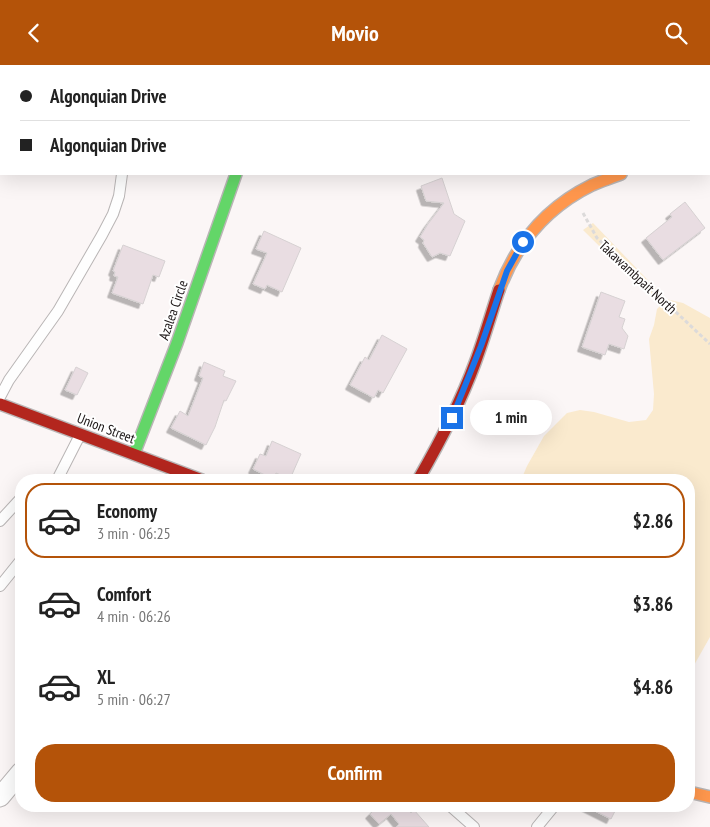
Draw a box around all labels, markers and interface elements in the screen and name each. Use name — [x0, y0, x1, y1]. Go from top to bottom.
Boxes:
icon: back — [20, 19, 48, 47]
text: Movio — [331, 19, 379, 47]
icon: search — [662, 19, 690, 47]
text: Algonquian Drive — [50, 84, 167, 108]
text: Algonquian Drive — [50, 133, 167, 157]
route start — [512, 231, 534, 253]
street label: Takawambpait North — [595, 236, 681, 318]
street label: Azalea Circle — [154, 278, 192, 342]
callout: 1 min — [470, 401, 552, 435]
route end — [441, 407, 463, 429]
text: 1 min — [495, 407, 527, 427]
street label: Union Street — [74, 409, 138, 447]
icon: car — [37, 498, 82, 543]
text: Economy — [97, 499, 157, 523]
text: $2.86 — [633, 509, 673, 533]
text: 3 min · 06:25 — [97, 523, 171, 543]
icon: car — [37, 581, 82, 626]
text: Comfort — [97, 582, 151, 606]
text: $3.86 — [633, 592, 673, 616]
text: 4 min · 06:26 — [97, 606, 171, 626]
icon: car — [37, 664, 82, 709]
text: XL — [97, 665, 115, 689]
text: $4.86 — [633, 675, 673, 699]
text: 5 min · 06:27 — [97, 689, 171, 709]
button: Confirm — [35, 744, 675, 802]

